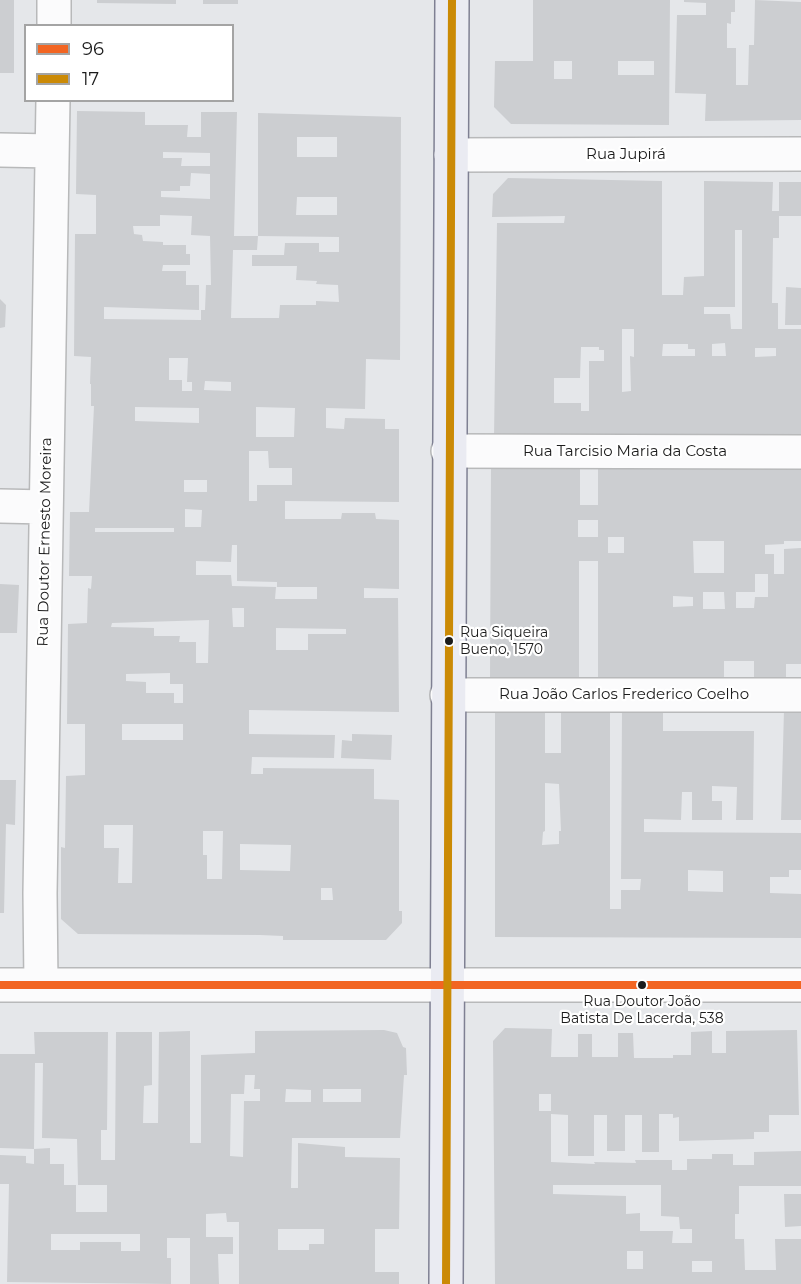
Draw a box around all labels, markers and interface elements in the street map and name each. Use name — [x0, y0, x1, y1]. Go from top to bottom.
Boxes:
legend — [24, 24, 234, 102]
text: 96 — [82, 38, 104, 60]
text: 17 — [82, 68, 99, 90]
street label: Rua Jupirá — [586, 146, 666, 164]
street label: Rua Doutor Ernesto Moreira — [34, 437, 56, 647]
street label: Rua Tarcisio Maria da Costa — [523, 443, 727, 461]
place label: Rua Siqueira Bueno, 1570 — [460, 625, 548, 658]
marker: Rua Siqueira Bueno, 1570 — [443, 635, 455, 647]
street label: Rua João Carlos Frederico Coelho — [499, 686, 749, 704]
marker: Rua Doutor João Batista De Lacerda, 538 — [636, 979, 648, 991]
place label: Rua Doutor João Batista De Lacerda, 538 — [560, 994, 724, 1026]

